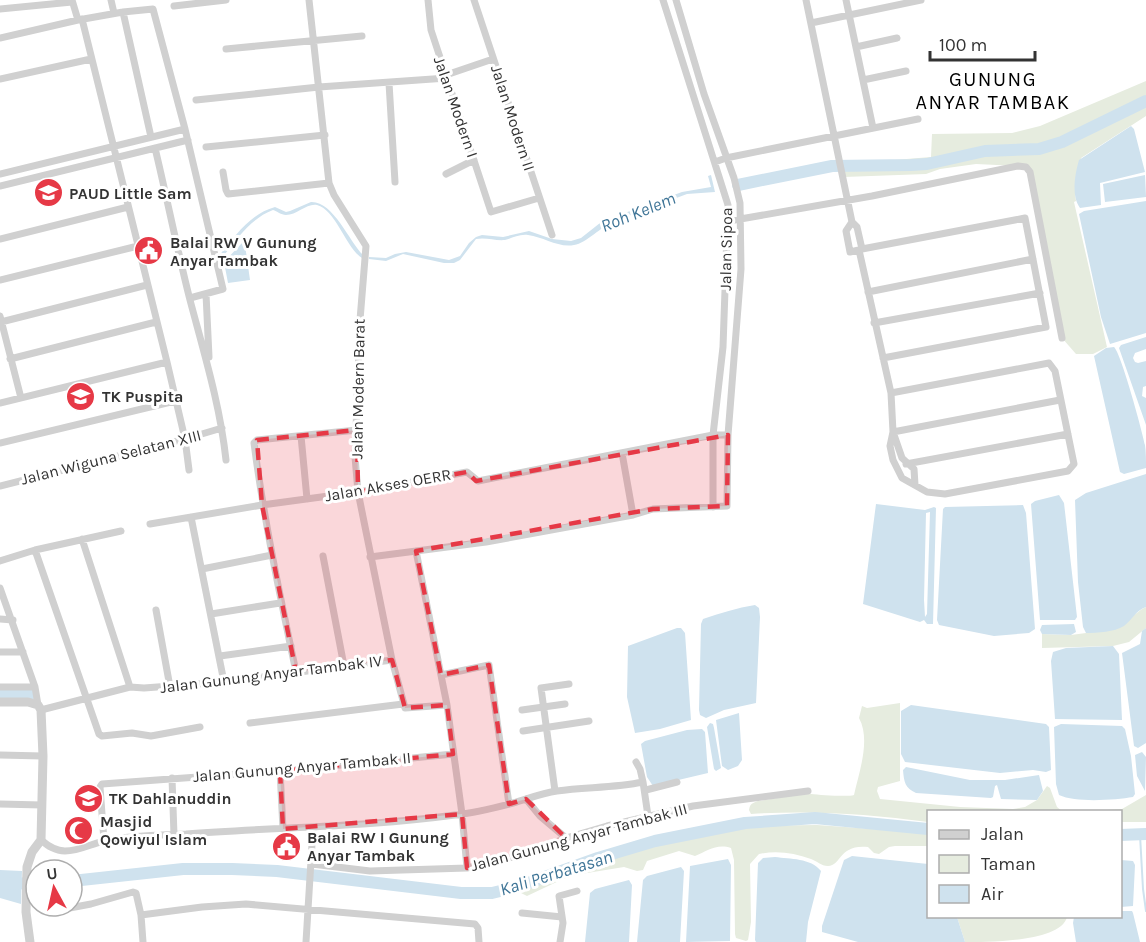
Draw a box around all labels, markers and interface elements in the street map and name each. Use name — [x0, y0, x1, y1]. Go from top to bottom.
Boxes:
scale bar — [930, 24, 1035, 62]
text: 100 m — [939, 34, 987, 56]
street label: Jalan Modern I — [430, 54, 482, 160]
street label: Jalan Modern II — [487, 63, 539, 173]
district label: GUNUNG ANYAR TAMBAK — [916, 68, 1070, 114]
school or university icon: PAUD Little Sam — [32, 177, 64, 209]
place label: PAUD Little Sam — [69, 184, 192, 203]
water label: Roh Kelem — [597, 187, 679, 237]
street label: Jalan Sipoa — [716, 207, 736, 291]
place label: Balai RW V Gunung Anyar Tambak — [170, 233, 317, 270]
public building icon: Balai RW V Gunung Anyar Tambak — [133, 235, 165, 267]
street label: Jalan Modern Barat — [347, 319, 369, 459]
school or university icon: TK Puspita — [65, 380, 97, 412]
place label: TK Puspita — [102, 387, 183, 406]
street label: Jalan Wiguna Selatan XIII — [19, 425, 203, 489]
street label: Jalan Akses OERR — [323, 465, 453, 505]
street label: Jalan Gunung Anyar Tambak IV — [159, 651, 383, 697]
street label: Jalan Gunung Anyar Tambak II — [192, 748, 412, 786]
school or university icon: TK Dahlanuddin — [72, 782, 104, 814]
place label: TK Dahlanuddin — [109, 789, 231, 808]
street label: Jalan Gunung Anyar Tambak III — [469, 799, 689, 875]
legend — [927, 810, 1122, 918]
place label: Masjid Qowiyul Islam — [100, 812, 207, 849]
mosque icon: Masjid Qowiyul Islam — [63, 814, 95, 846]
text: Jalan — [981, 823, 1024, 845]
place label: Balai RW I Gunung Anyar Tambak — [307, 828, 449, 865]
public building icon: Balai RW I Gunung Anyar Tambak — [270, 830, 302, 862]
water label: Kali Perbatasan — [497, 845, 615, 901]
text: Taman — [981, 853, 1036, 875]
north arrow — [24, 858, 84, 918]
text: U — [45, 863, 59, 884]
text: Air — [981, 883, 1004, 905]

